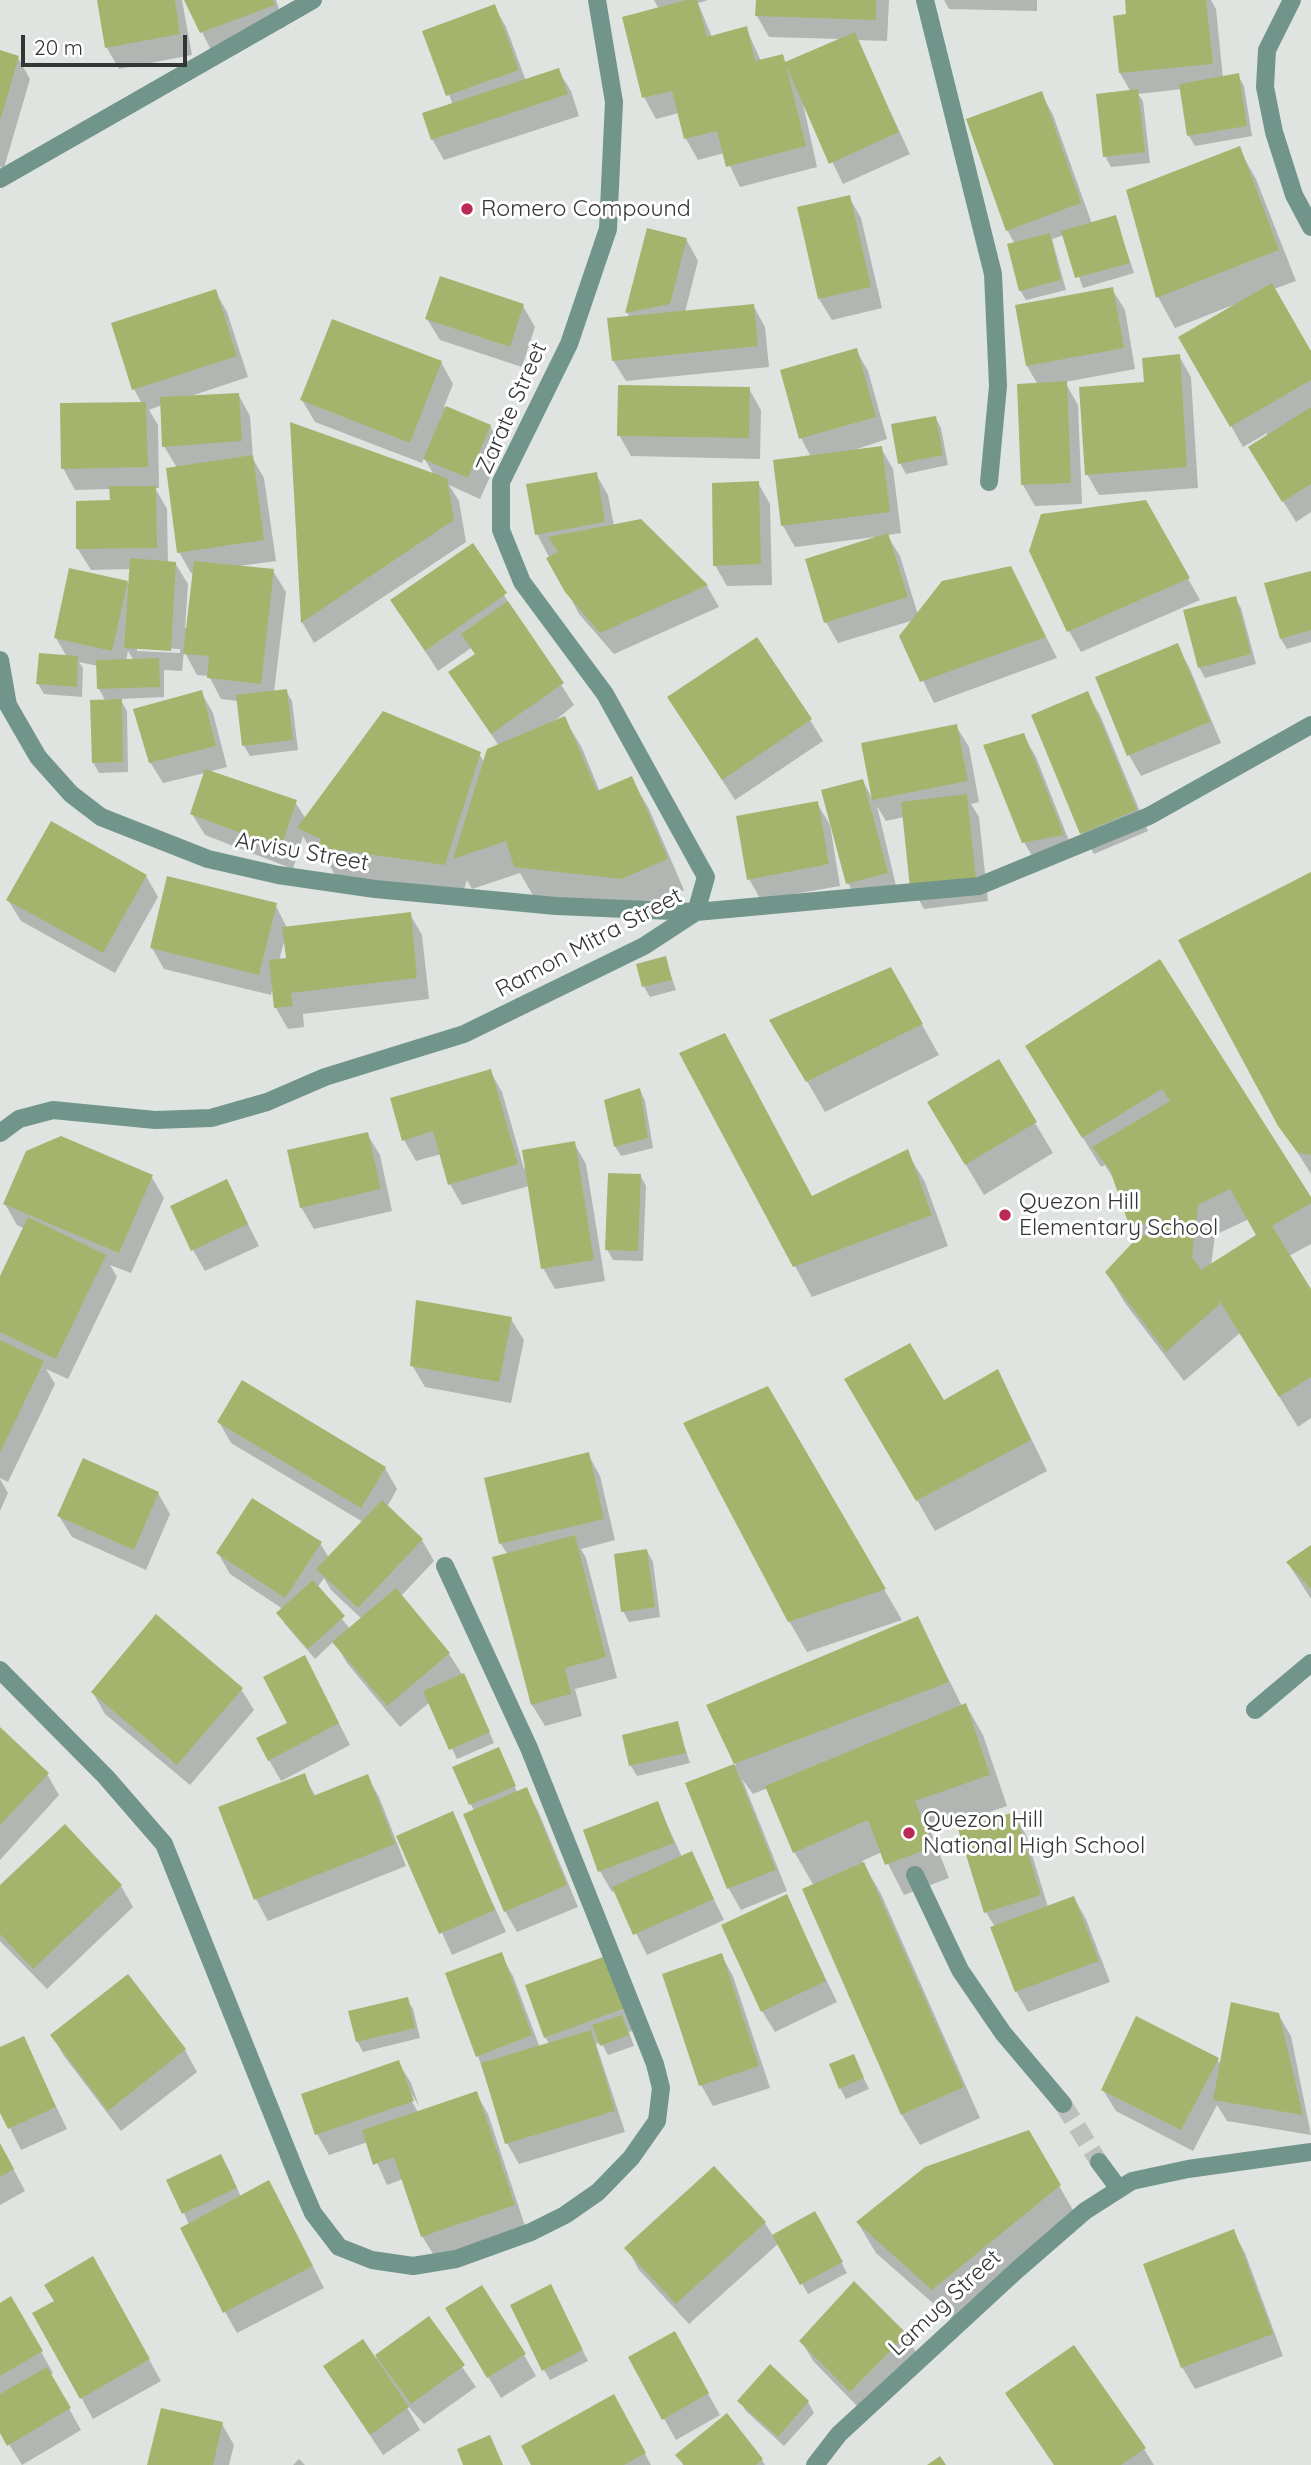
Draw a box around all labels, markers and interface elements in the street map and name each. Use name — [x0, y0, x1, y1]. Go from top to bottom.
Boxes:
scale bar — [24, 21, 191, 65]
text: 20 m — [34, 34, 83, 60]
place label: Romero Compound — [481, 195, 691, 223]
marker: Romero Compound — [459, 201, 475, 217]
street label: Zarate Street — [471, 338, 553, 478]
street label: Arvisu Street — [233, 827, 371, 877]
street label: Ramon Mitra Street — [491, 882, 687, 1004]
place label: Quezon Hill Elementary School — [1019, 1188, 1218, 1242]
marker: Quezon Hill Elementary School — [997, 1207, 1013, 1223]
place label: Quezon Hill National High School — [923, 1806, 1145, 1860]
marker: Quezon Hill National High School — [901, 1825, 917, 1841]
street label: Lamug Street — [883, 2244, 1007, 2362]

